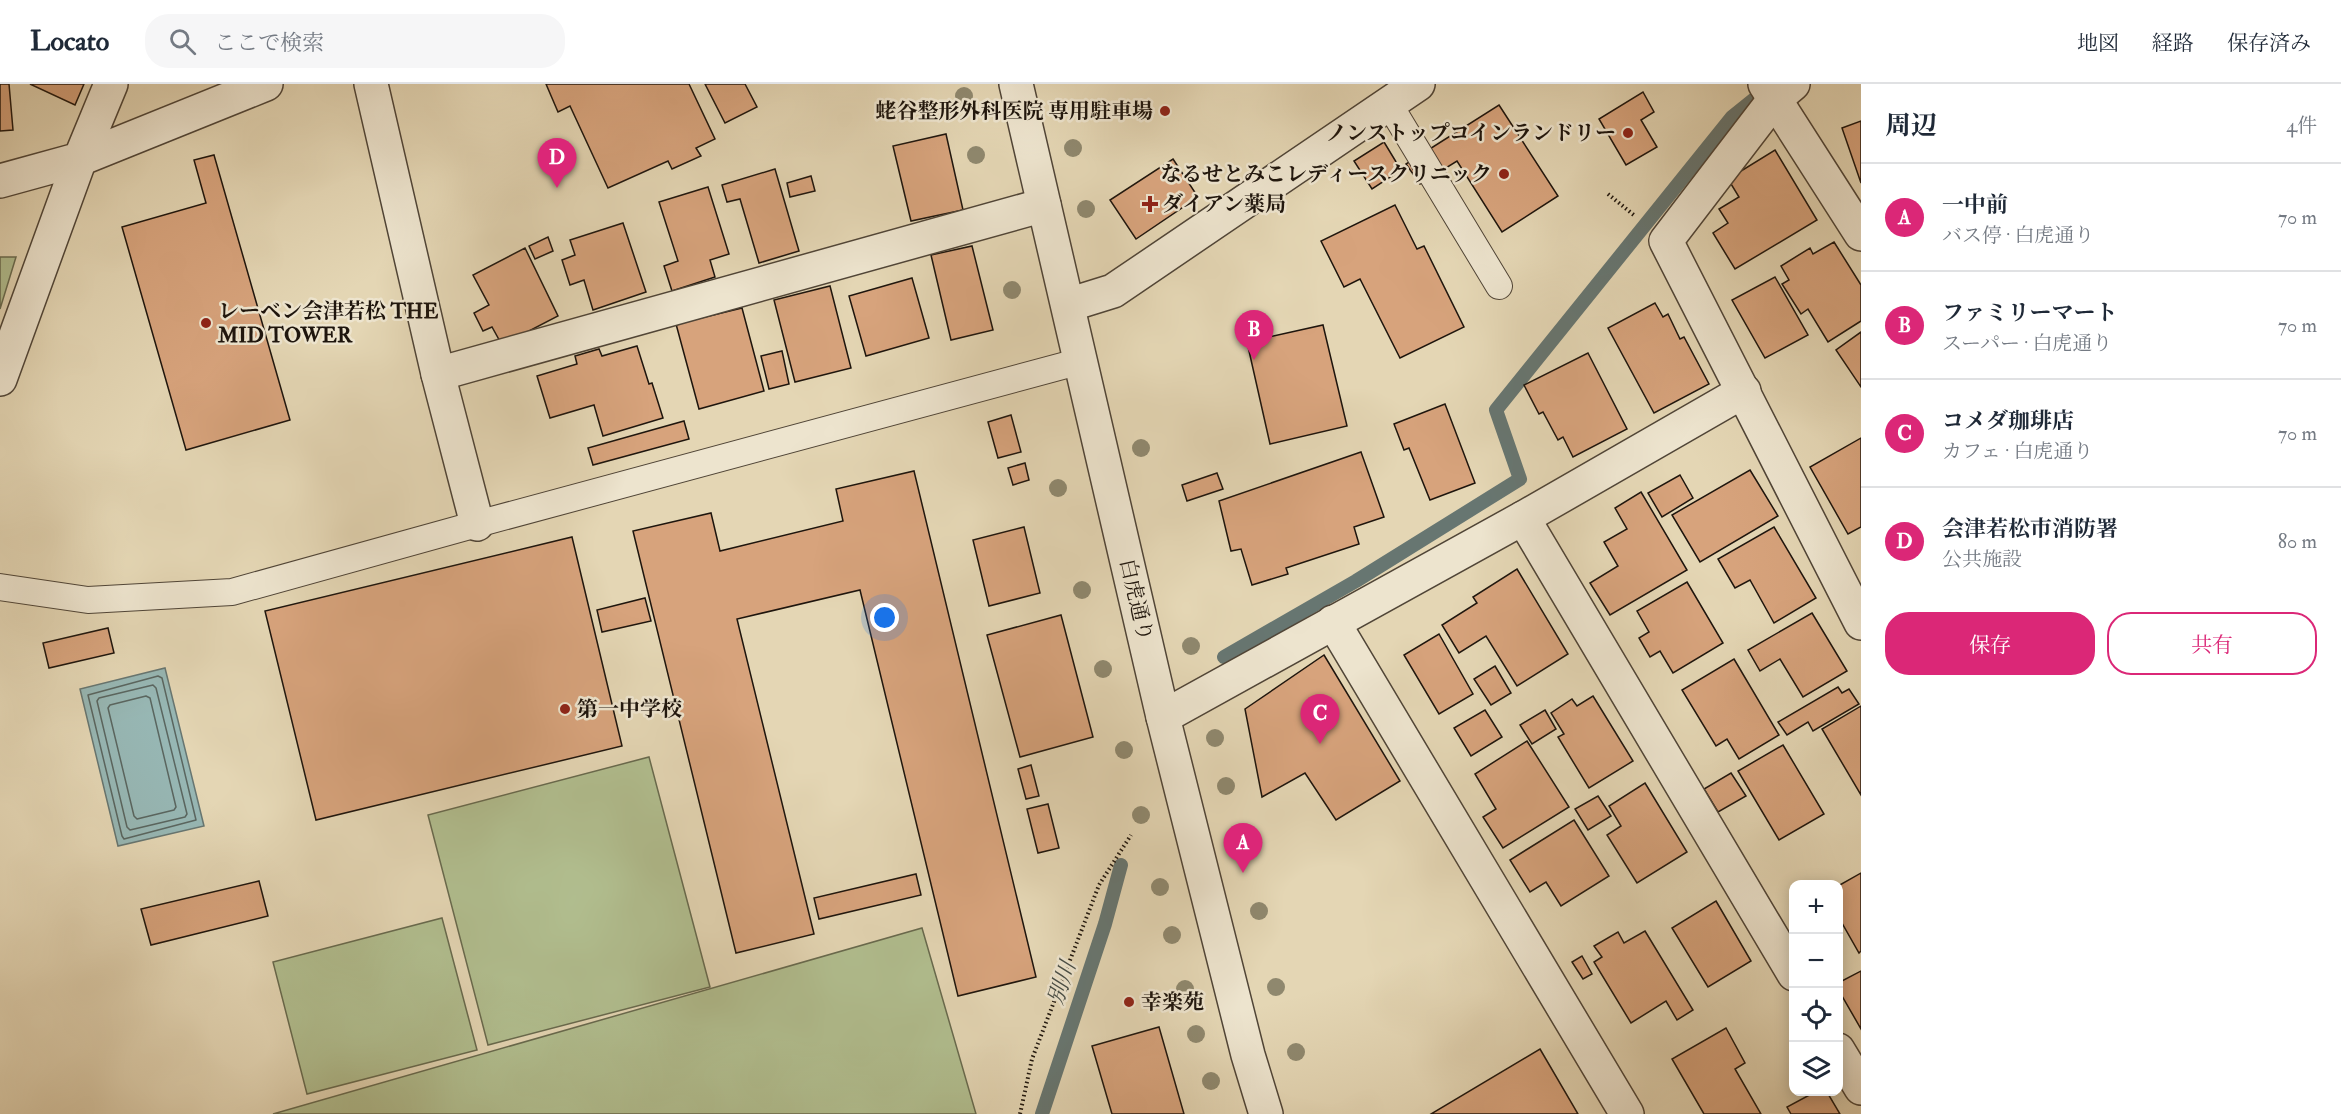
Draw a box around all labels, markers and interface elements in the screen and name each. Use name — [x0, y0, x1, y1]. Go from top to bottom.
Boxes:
search box — [145, 14, 565, 68]
text: Locato — [30, 24, 109, 59]
icon: search — [166, 25, 199, 58]
text: ここで検索 — [214, 29, 324, 57]
text: 地図 — [2077, 30, 2119, 57]
text: 経路 — [2152, 30, 2194, 57]
text: 保存済み — [2227, 30, 2311, 57]
place label: 蛯谷整形外科医院 専用駐車場 — [876, 98, 1153, 125]
marker: 蛯谷整形外科医院 専用駐車場 — [1158, 104, 1172, 118]
text: 周辺 — [1885, 110, 1937, 142]
text: 4件 — [2286, 113, 2317, 138]
place label: ノンストップコインランドリー — [1326, 120, 1616, 147]
marker: ノンストップコインランドリー — [1621, 126, 1635, 140]
pin: D — [538, 138, 576, 188]
place label: なるせとみこレディースクリニック — [1161, 161, 1492, 188]
marker: なるせとみこレディースクリニック — [1497, 167, 1511, 181]
place label: ダイアン薬局 — [1162, 191, 1286, 218]
text: 一中前 — [1942, 191, 2008, 219]
marker: ダイアン薬局 — [1143, 197, 1157, 211]
text: A — [1898, 205, 1911, 230]
text: 70 m — [2278, 205, 2317, 230]
text: バス停 · 白虎通り — [1942, 223, 2094, 248]
place label: レーベン会津若松 THE MID TOWER — [217, 298, 438, 349]
text: ファミリーマート — [1942, 299, 2118, 327]
pin: B — [1234, 310, 1274, 360]
text: B — [1898, 313, 1911, 338]
text: 70 m — [2278, 313, 2317, 338]
marker: レーベン会津若松 THE MID TOWER — [199, 316, 213, 330]
text: スーパー · 白虎通り — [1942, 331, 2112, 356]
text: コメダ珈琲店 — [1942, 407, 2074, 435]
text: C — [1897, 421, 1912, 446]
text: 70 m — [2278, 421, 2317, 446]
text: カフェ · 白虎通り — [1942, 439, 2093, 464]
text: 会津若松市消防署 — [1942, 515, 2118, 543]
text: D — [1896, 529, 1913, 554]
text: 80 m — [2278, 529, 2317, 554]
text: 公共施設 — [1942, 547, 2022, 572]
street label: 白虎通り — [1113, 556, 1159, 644]
your location — [870, 603, 899, 632]
button: 保存 — [1885, 612, 2095, 675]
button: 共有 — [2107, 612, 2317, 675]
pin: C — [1300, 694, 1340, 744]
place label: 第一中学校 — [577, 696, 682, 723]
marker: 第一中学校 — [558, 702, 572, 716]
pin: A — [1224, 824, 1262, 873]
map controls — [1789, 880, 1843, 1096]
button: + — [1789, 880, 1843, 934]
button: − — [1789, 934, 1843, 988]
water label: 別川 — [1042, 956, 1083, 1008]
button: locate — [1789, 988, 1843, 1042]
place label: 幸楽苑 — [1141, 989, 1204, 1016]
marker: 幸楽苑 — [1122, 995, 1136, 1009]
button: layers — [1789, 1042, 1843, 1096]

